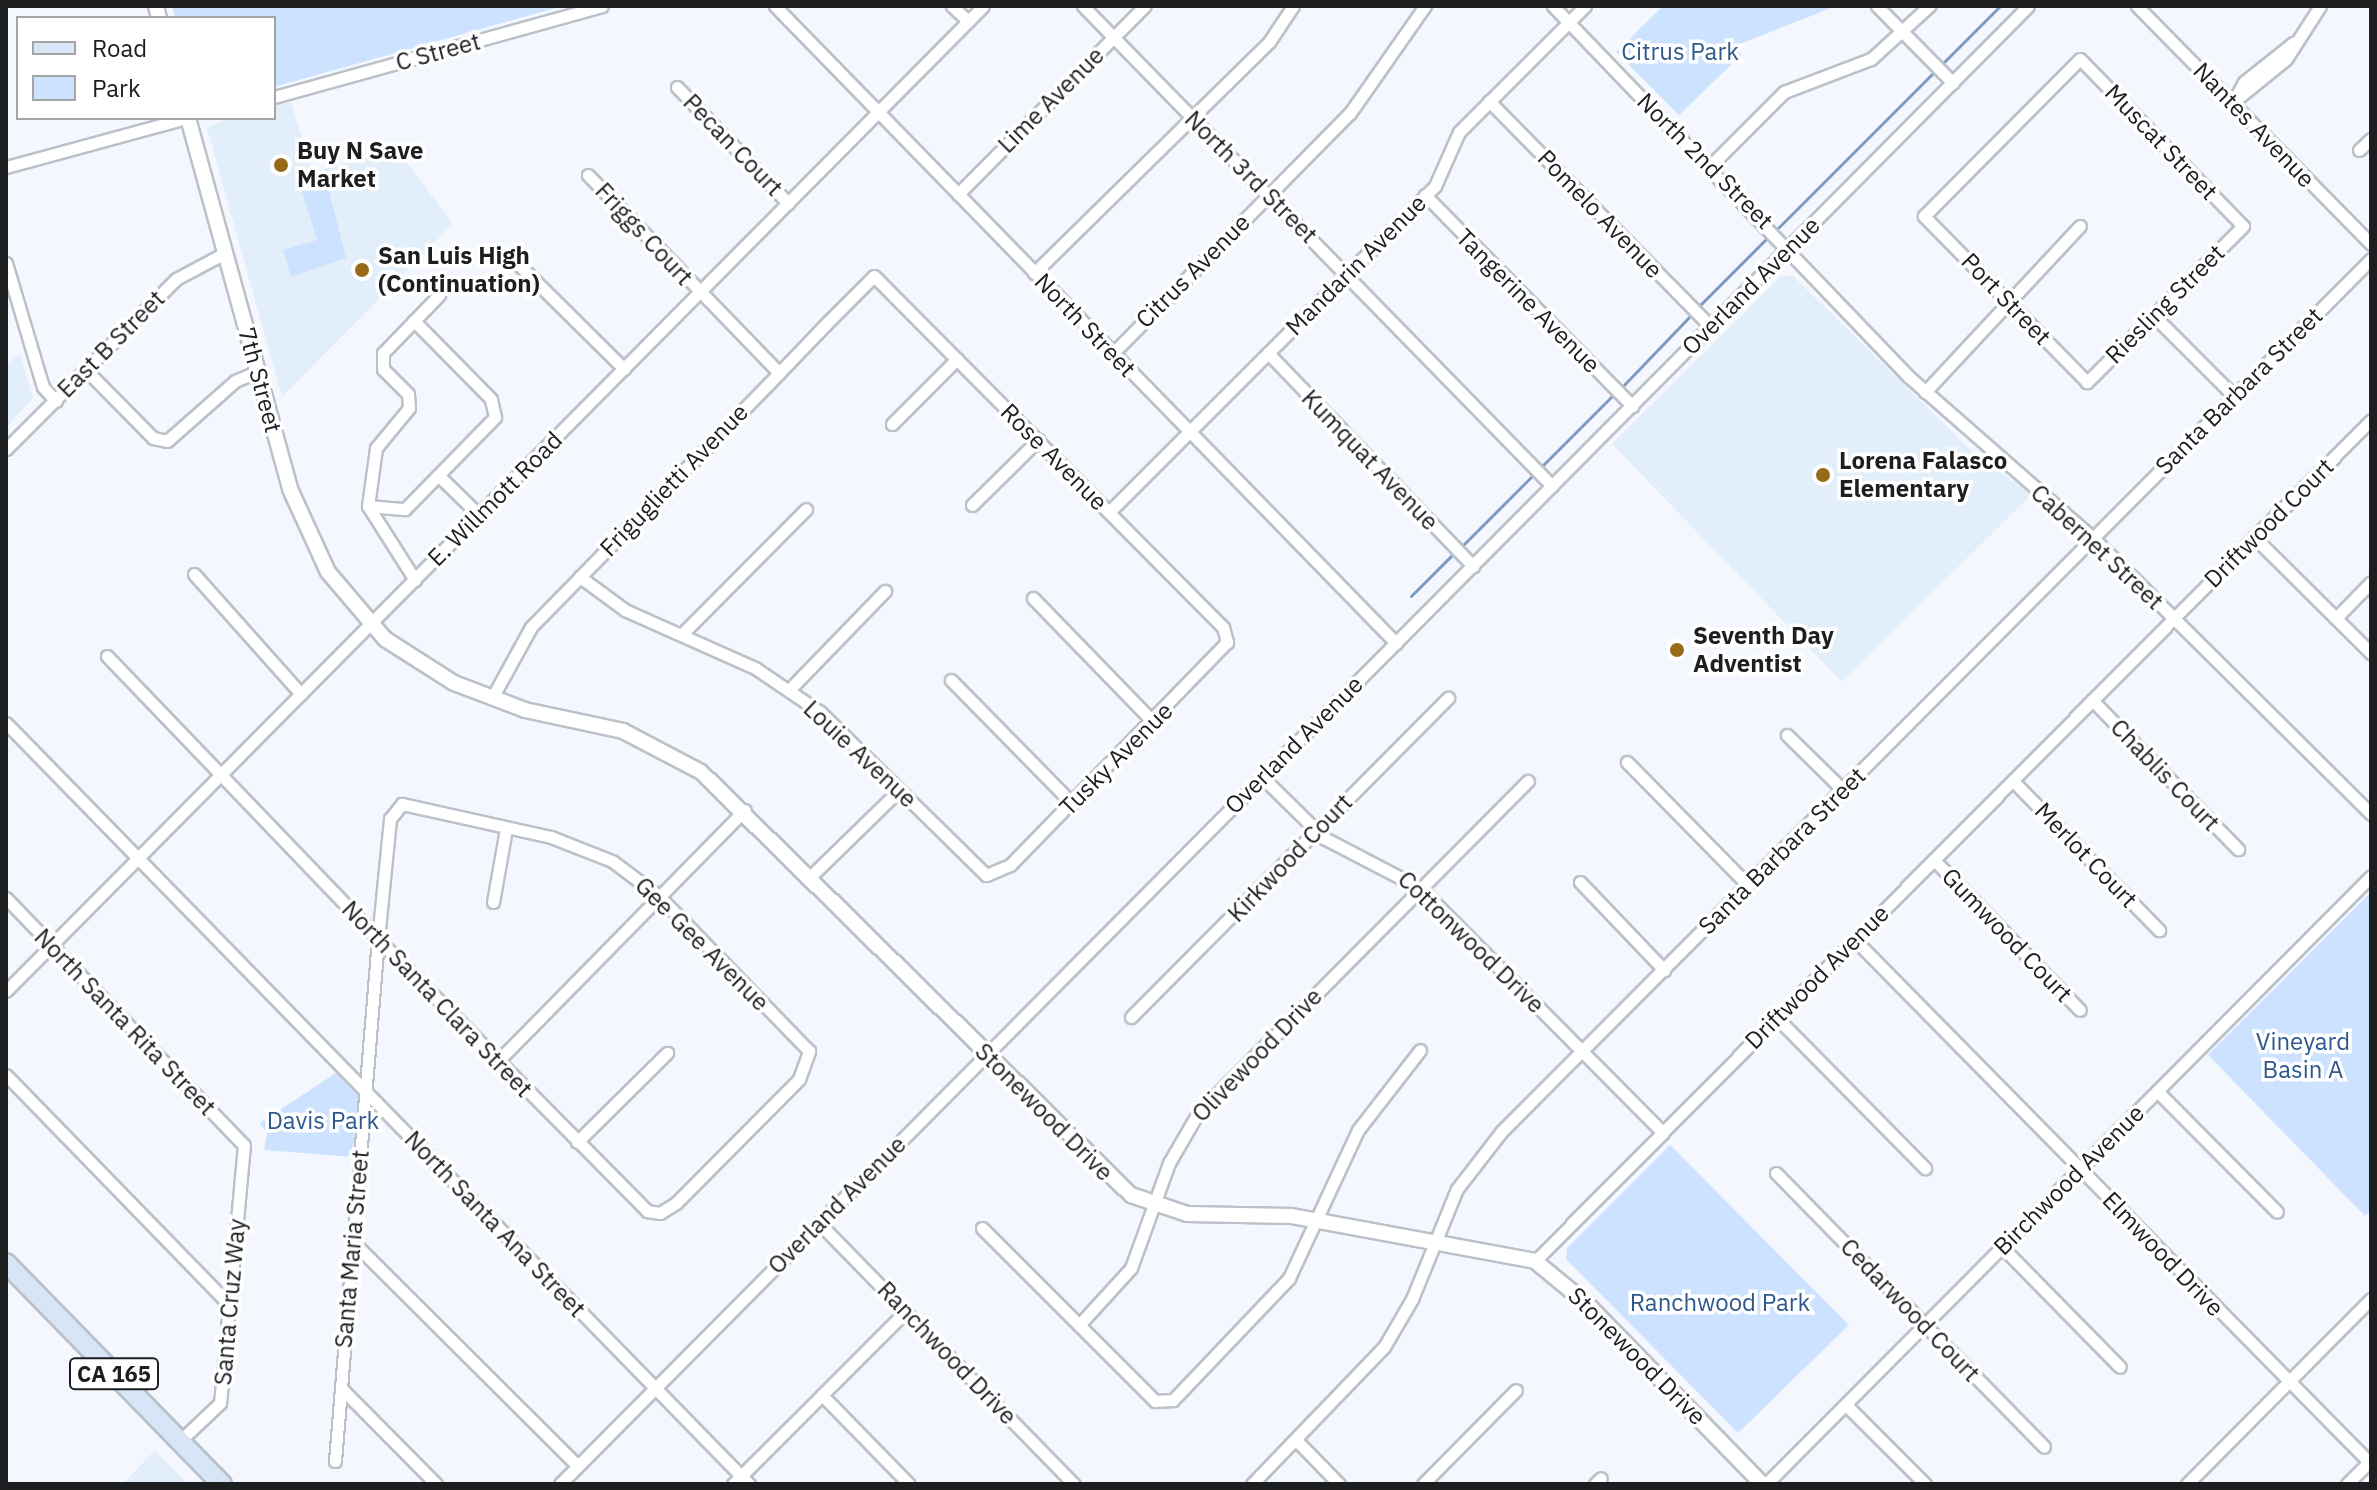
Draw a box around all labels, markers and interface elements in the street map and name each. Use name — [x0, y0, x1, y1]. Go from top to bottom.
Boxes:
legend — [16, 16, 276, 120]
street label: C Street — [393, 27, 483, 77]
text: Road — [92, 32, 147, 64]
park label: Citrus Park — [1621, 38, 1739, 66]
street label: Lime Avenue — [992, 41, 1110, 159]
street label: Nantes Avenue — [2187, 57, 2321, 193]
text: Park — [92, 72, 141, 104]
street label: Muscat Street — [2099, 78, 2223, 206]
street label: North 2nd Street — [1631, 87, 1779, 235]
street label: Pecan Court — [677, 88, 789, 202]
street label: North 3rd Street — [1179, 105, 1323, 249]
place label: Buy N Save Market — [297, 137, 423, 193]
street label: Pomelo Avenue — [1531, 144, 1669, 284]
marker: Buy N Save Market — [272, 156, 290, 174]
street label: Friggs Court — [589, 177, 699, 291]
street label: Mandarin Avenue — [1280, 189, 1432, 341]
street label: Citrus Avenue — [1130, 208, 1256, 334]
street label: Overland Avenue — [1676, 211, 1826, 361]
street label: Tangerine Avenue — [1450, 223, 1606, 379]
street label: Riesling Street — [2099, 238, 2231, 370]
place label: San Luis High (Continuation) — [378, 242, 540, 298]
street label: Port Street — [1955, 247, 2057, 351]
marker: San Luis High (Continuation) — [353, 261, 371, 279]
street label: North Street — [1028, 267, 1142, 383]
street label: East B Street — [51, 284, 171, 404]
street label: Santa Barbara Street — [2149, 301, 2329, 481]
street label: 7th Street — [232, 324, 288, 436]
street label: Kumquat Avenue — [1296, 384, 1444, 536]
street label: Friguglietti Avenue — [594, 398, 754, 562]
street label: Rose Avenue — [995, 398, 1113, 516]
street label: E. Willmott Road — [422, 426, 568, 572]
place label: Lorena Falasco Elementary — [1839, 447, 2007, 503]
street label: Driftwood Court — [2198, 452, 2340, 594]
marker: Lorena Falasco Elementary — [1814, 466, 1832, 484]
street label: Cabernet Street — [2025, 478, 2169, 616]
place label: Seventh Day Adventist — [1693, 622, 1834, 678]
marker: Seventh Day Adventist — [1668, 641, 1686, 659]
street label: Overland Avenue — [1219, 670, 1369, 820]
street label: Louie Avenue — [798, 694, 922, 814]
street label: Tusky Avenue — [1053, 696, 1179, 822]
street label: Chablis Court — [2104, 713, 2226, 837]
street label: Santa Barbara Street — [1692, 761, 1872, 941]
street label: Kirkwood Court — [1222, 788, 1358, 928]
street label: Merlot Court — [2029, 797, 2143, 913]
street label: Gumwood Court — [1936, 862, 2078, 1008]
street label: Cottonwood Drive — [1392, 865, 1550, 1019]
street label: Gee Gee Avenue — [629, 871, 775, 1017]
street label: North Santa Clara Street — [336, 895, 538, 1103]
street label: Driftwood Avenue — [1739, 899, 1895, 1055]
street label: North Santa Rita Street — [28, 923, 222, 1121]
street label: Olivewood Drive — [1186, 982, 1328, 1128]
park label: Vineyard Basin A — [2256, 1028, 2350, 1084]
street label: Stonewood Drive — [969, 1037, 1119, 1187]
street label: Birchwood Avenue — [1988, 1099, 2150, 1261]
park label: Davis Park — [267, 1107, 379, 1135]
street label: North Santa Ana Street — [399, 1125, 591, 1323]
street label: Overland Avenue — [762, 1130, 912, 1280]
street label: Santa Maria Street — [329, 1149, 375, 1349]
street label: Elmwood Drive — [2096, 1186, 2230, 1322]
street label: Santa Cruz Way — [208, 1217, 252, 1387]
street label: Cedarwood Court — [1834, 1232, 1986, 1388]
street label: Ranchwood Drive — [871, 1276, 1023, 1430]
street label: Stonewood Drive — [1562, 1281, 1712, 1431]
park label: Ranchwood Park — [1630, 1289, 1810, 1317]
road number: CA 165 — [68, 1356, 160, 1392]

